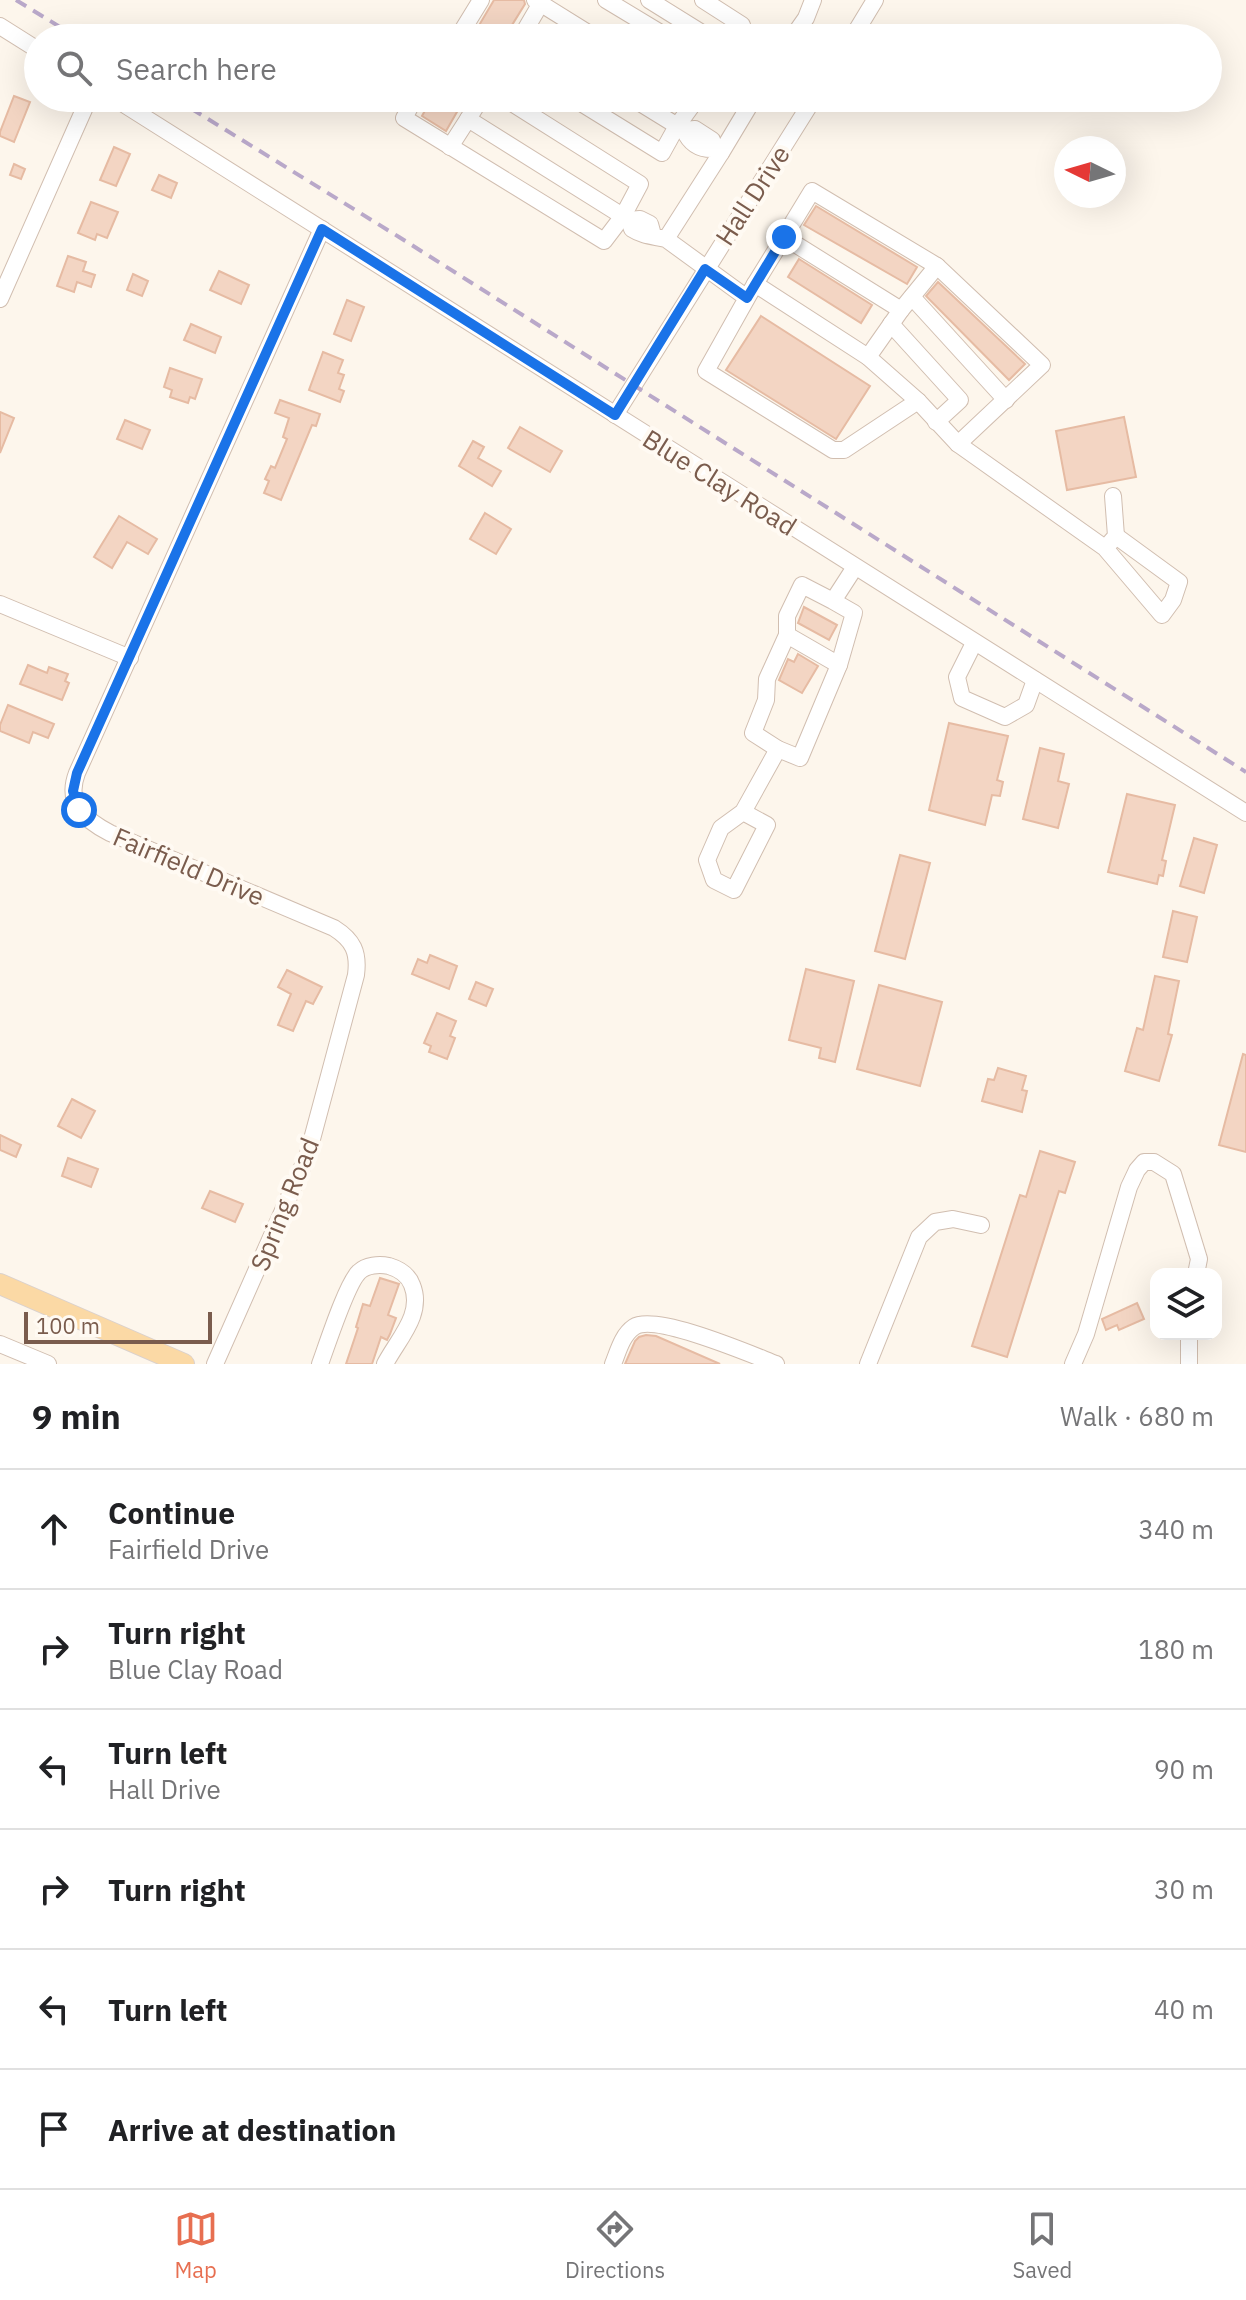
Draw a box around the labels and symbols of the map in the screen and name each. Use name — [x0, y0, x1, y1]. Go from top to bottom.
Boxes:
north arrow — [1054, 136, 1126, 208]
street label: Hall Drive — [707, 138, 797, 252]
route end — [766, 219, 802, 255]
street label: Blue Clay Road — [637, 421, 803, 543]
route start — [61, 792, 97, 828]
street label: Fairfield Drive — [108, 819, 270, 913]
street label: Spring Road — [242, 1132, 326, 1276]
scale bar — [24, 1308, 212, 1344]

